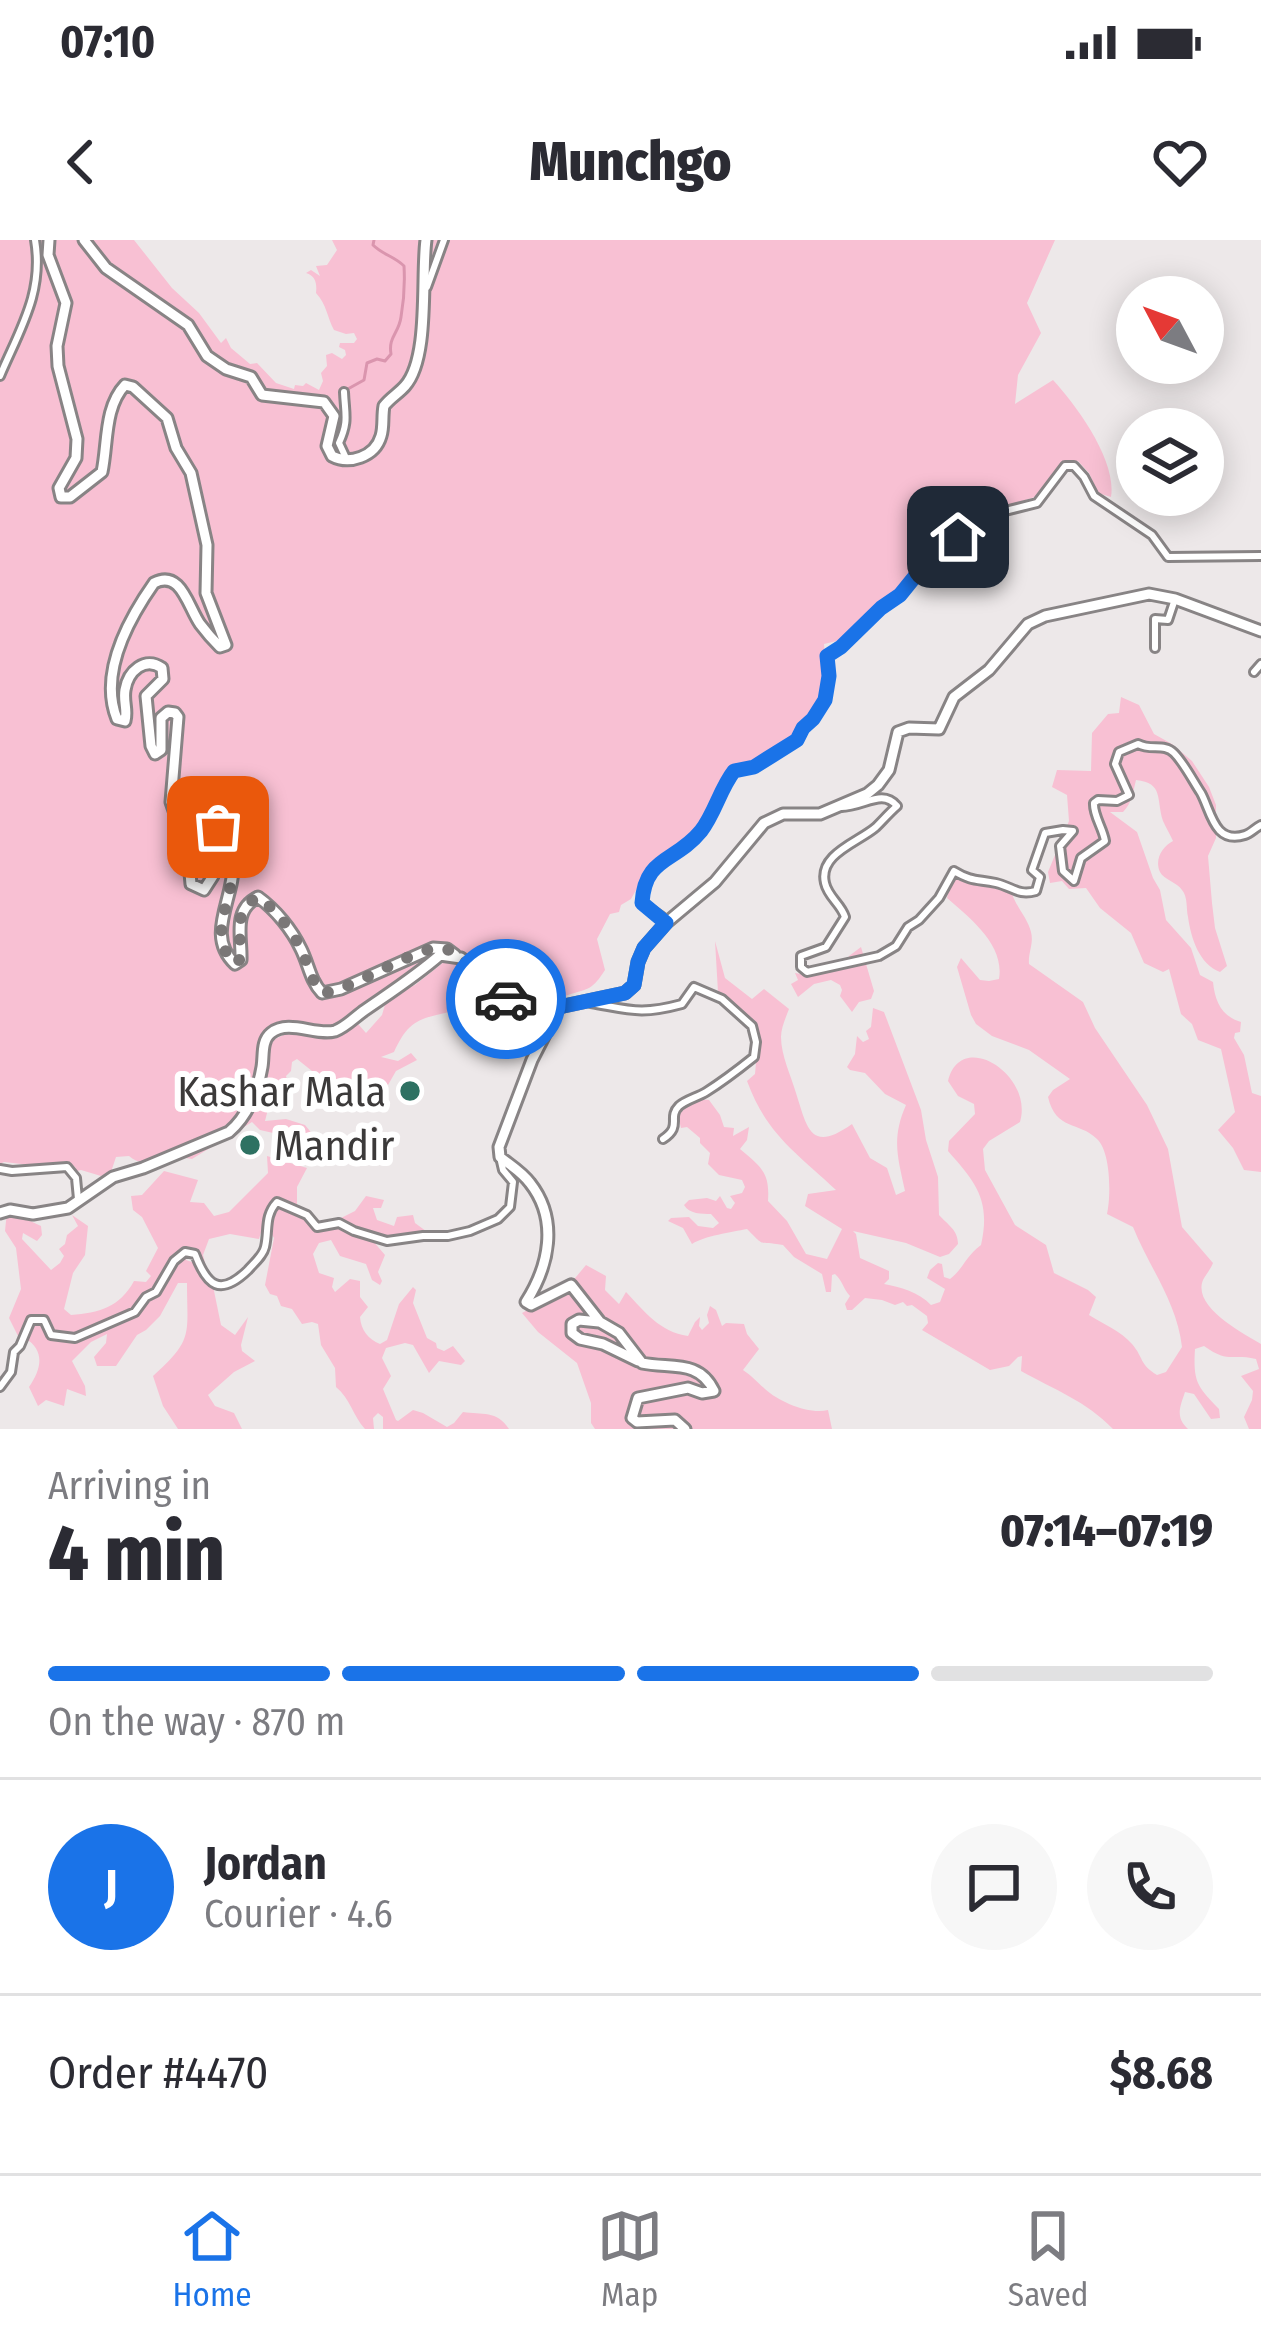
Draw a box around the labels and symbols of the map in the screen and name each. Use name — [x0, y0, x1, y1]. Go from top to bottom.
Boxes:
north arrow — [1116, 276, 1224, 384]
pin — [907, 486, 1009, 588]
pin — [167, 776, 269, 878]
courier — [446, 939, 566, 1059]
place label: Kashar Mala — [177, 1067, 386, 1117]
marker: Kashar Mala — [397, 1078, 423, 1104]
place label: Mandir — [274, 1121, 395, 1171]
marker: Mandir — [237, 1132, 263, 1158]

